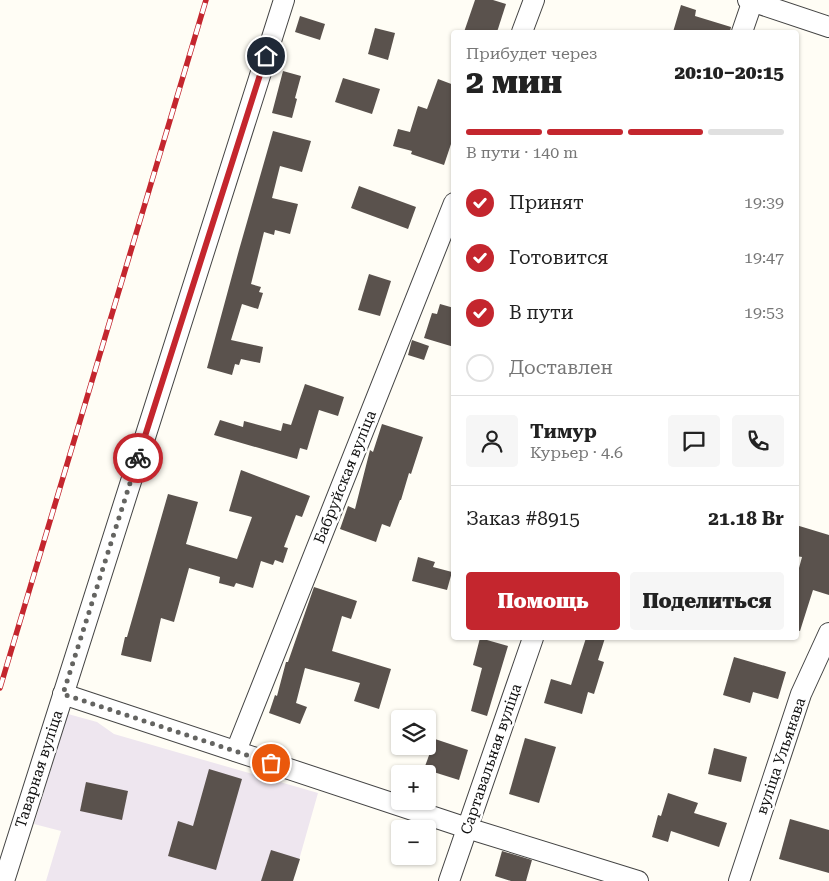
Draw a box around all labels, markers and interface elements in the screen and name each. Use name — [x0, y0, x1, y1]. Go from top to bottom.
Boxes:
pin — [245, 35, 287, 77]
icon: home — [252, 42, 280, 70]
text: Прибудет через — [466, 44, 597, 63]
text: 20:10–20:15 — [675, 61, 784, 84]
text: 2 мин — [466, 63, 562, 101]
text: В пути · 140 m — [466, 143, 578, 162]
icon: check — [466, 189, 494, 217]
text: Принят — [509, 191, 584, 214]
text: 19:39 — [744, 193, 784, 212]
icon: check — [466, 244, 494, 272]
text: Готовится — [509, 246, 608, 269]
text: 19:47 — [744, 248, 784, 267]
icon: check — [466, 299, 494, 327]
text: В пути — [509, 301, 573, 324]
text: 19:53 — [744, 303, 784, 322]
text: Доставлен — [509, 356, 613, 379]
street label: Бабруйская вуліца — [310, 408, 380, 546]
button: person — [466, 415, 518, 467]
button: chat — [668, 415, 720, 467]
button: phone — [732, 415, 784, 467]
text: Тимур — [530, 420, 597, 443]
courier — [113, 433, 163, 483]
text: Курьер · 4.6 — [530, 443, 623, 462]
icon: bike — [124, 444, 152, 472]
text: Заказ #8915 — [466, 507, 580, 530]
text: 21.18 Br — [708, 507, 784, 530]
button: Помощь — [466, 572, 620, 630]
button: Поделиться — [630, 572, 784, 630]
street label: Сартавальная вуліца — [457, 681, 525, 837]
street label: вуліца Ульянава — [753, 695, 809, 817]
street label: Таварная вуліца — [11, 708, 67, 830]
map controls — [391, 710, 436, 865]
button: layers — [391, 710, 436, 755]
pin — [250, 742, 292, 784]
icon: bag — [257, 749, 285, 777]
button: + — [391, 765, 436, 810]
button: − — [391, 820, 436, 865]

